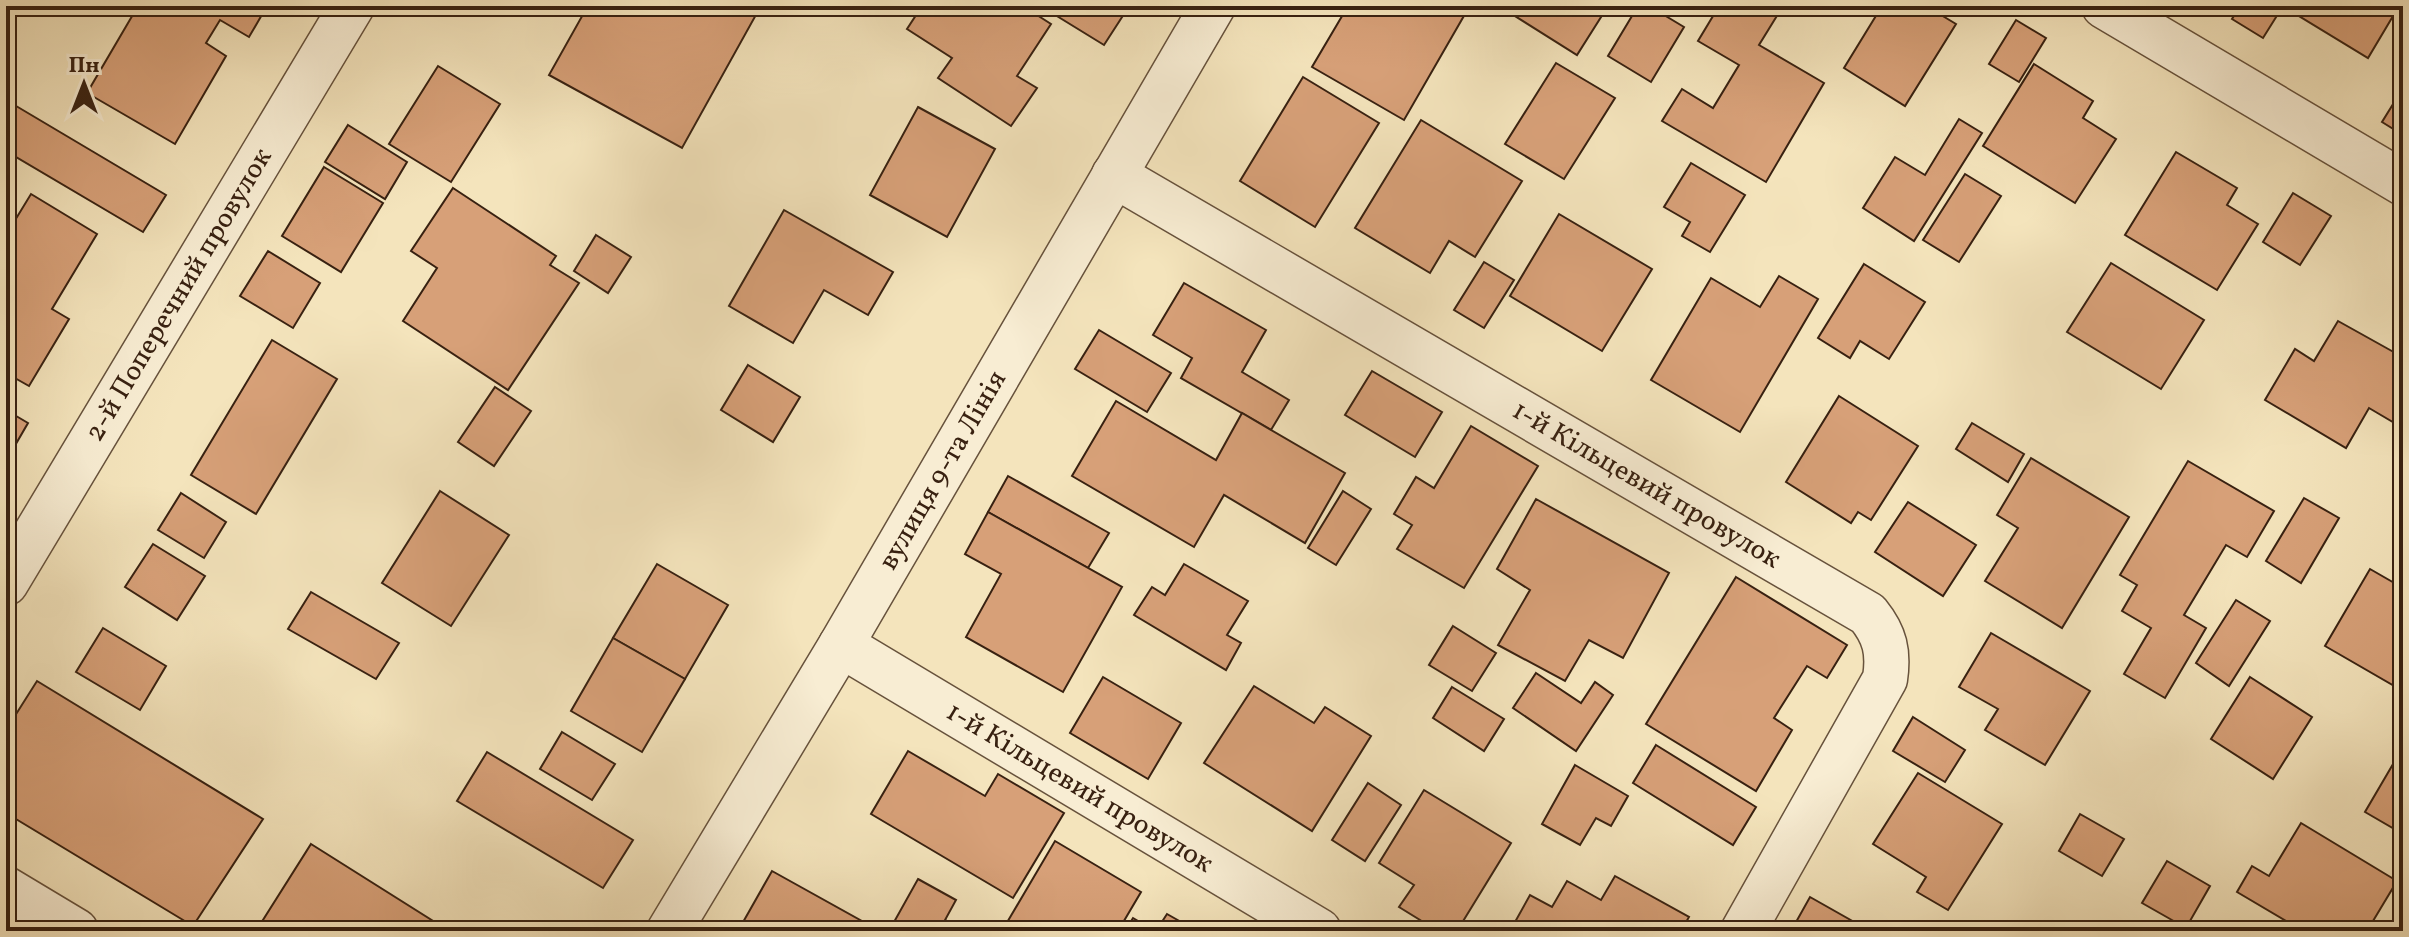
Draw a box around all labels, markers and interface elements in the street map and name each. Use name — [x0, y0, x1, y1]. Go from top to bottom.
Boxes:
north arrow — [44, 44, 124, 124]
text: Пн — [68, 51, 100, 82]
street label: 2-й Поперечний провулок — [76, 141, 282, 449]
street label: вулиця 9-та Лінія — [869, 363, 1016, 577]
street label: 1-й Кільцевий провулок — [1505, 391, 1788, 579]
street label: 1-й Кільцевий провулок — [939, 693, 1221, 883]

